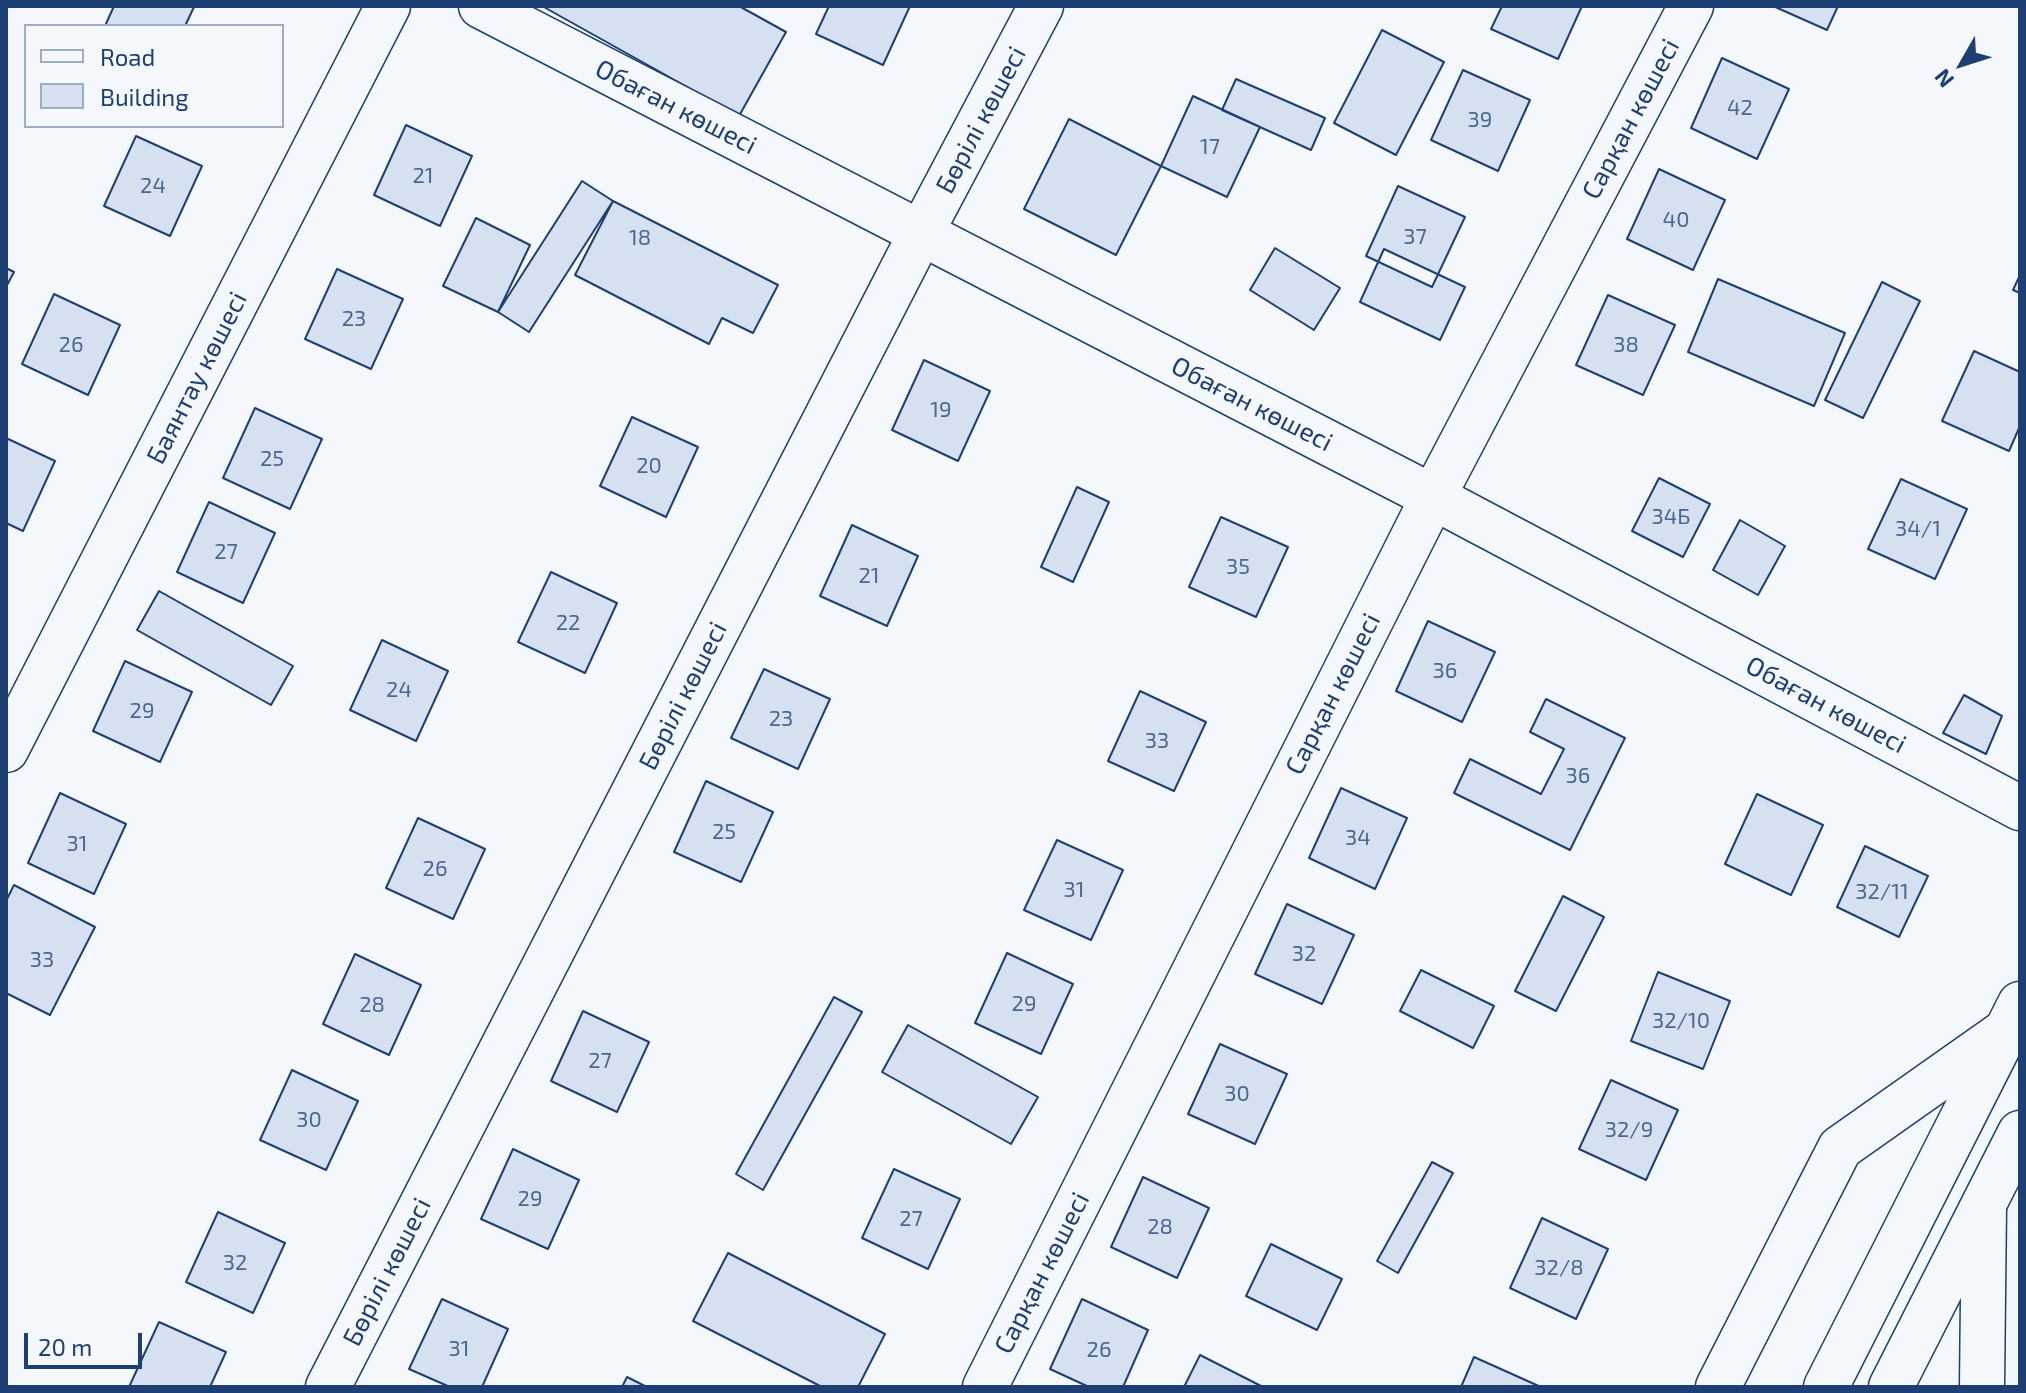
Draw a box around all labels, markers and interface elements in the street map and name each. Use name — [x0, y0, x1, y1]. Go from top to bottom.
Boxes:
legend — [24, 24, 284, 128]
north arrow — [1922, 24, 2002, 104]
street label: Сарқан көшесі — [1576, 34, 1686, 204]
street label: Бөрілі көшесі — [929, 41, 1033, 199]
text: Road — [100, 42, 155, 71]
street label: Обаған көшесі — [590, 53, 762, 161]
text: N — [1928, 65, 1958, 93]
text: Building — [100, 82, 189, 111]
house number: 42 — [1727, 95, 1753, 121]
house number: 39 — [1468, 107, 1492, 133]
house number: 17 — [1200, 134, 1220, 160]
house number: 21 — [412, 163, 434, 189]
house number: 24 — [140, 173, 166, 199]
house number: 40 — [1663, 207, 1689, 233]
house number: 37 — [1403, 224, 1427, 250]
house number: 18 — [629, 225, 651, 251]
street label: Баянтау көшесі — [140, 287, 254, 469]
house number: 23 — [342, 306, 366, 332]
house number: 26 — [59, 332, 83, 358]
house number: 38 — [1613, 332, 1639, 358]
street label: Обаған көшесі — [1166, 350, 1338, 458]
house number: 19 — [930, 397, 952, 423]
house number: 25 — [260, 446, 284, 472]
house number: 20 — [636, 453, 662, 479]
house number: 34Б — [1652, 504, 1690, 530]
house number: 34/1 — [1895, 516, 1941, 542]
house number: 27 — [214, 539, 238, 565]
house number: 35 — [1226, 554, 1250, 580]
house number: 21 — [858, 563, 880, 589]
street label: Сарқан көшесі — [1279, 608, 1387, 780]
house number: 22 — [556, 610, 580, 636]
street label: Бөрілі көшесі — [632, 617, 734, 775]
street label: Обаған көшесі — [1741, 650, 1911, 760]
house number: 36 — [1433, 658, 1457, 684]
house number: 24 — [386, 677, 412, 703]
house number: 29 — [130, 698, 154, 724]
house number: 23 — [769, 706, 793, 732]
house number: 33 — [1145, 728, 1169, 754]
house number: 36 — [1566, 763, 1590, 789]
house number: 25 — [712, 819, 736, 845]
house number: 34 — [1345, 825, 1371, 851]
house number: 31 — [67, 831, 87, 857]
house number: 26 — [423, 856, 447, 882]
house number: 31 — [1064, 877, 1084, 903]
house number: 32/11 — [1855, 879, 1909, 905]
house number: 32 — [1292, 941, 1316, 967]
house number: 33 — [30, 947, 54, 973]
house number: 29 — [1012, 991, 1036, 1017]
house number: 28 — [359, 992, 385, 1018]
house number: 32/10 — [1652, 1008, 1710, 1034]
house number: 27 — [588, 1048, 612, 1074]
house number: 30 — [1224, 1081, 1250, 1107]
house number: 30 — [296, 1107, 322, 1133]
house number: 32/9 — [1605, 1117, 1653, 1143]
house number: 29 — [518, 1186, 542, 1212]
street label: Сарқан көшесі — [988, 1187, 1096, 1359]
street label: Бөрілі көшесі — [336, 1193, 438, 1351]
house number: 27 — [899, 1206, 923, 1232]
house number: 28 — [1147, 1214, 1173, 1240]
house number: 32 — [223, 1250, 247, 1276]
house number: 32/8 — [1534, 1255, 1584, 1281]
scale bar — [28, 1317, 146, 1367]
text: 20 m — [38, 1332, 92, 1361]
house number: 31 — [449, 1336, 469, 1362]
house number: 26 — [1087, 1337, 1111, 1363]

